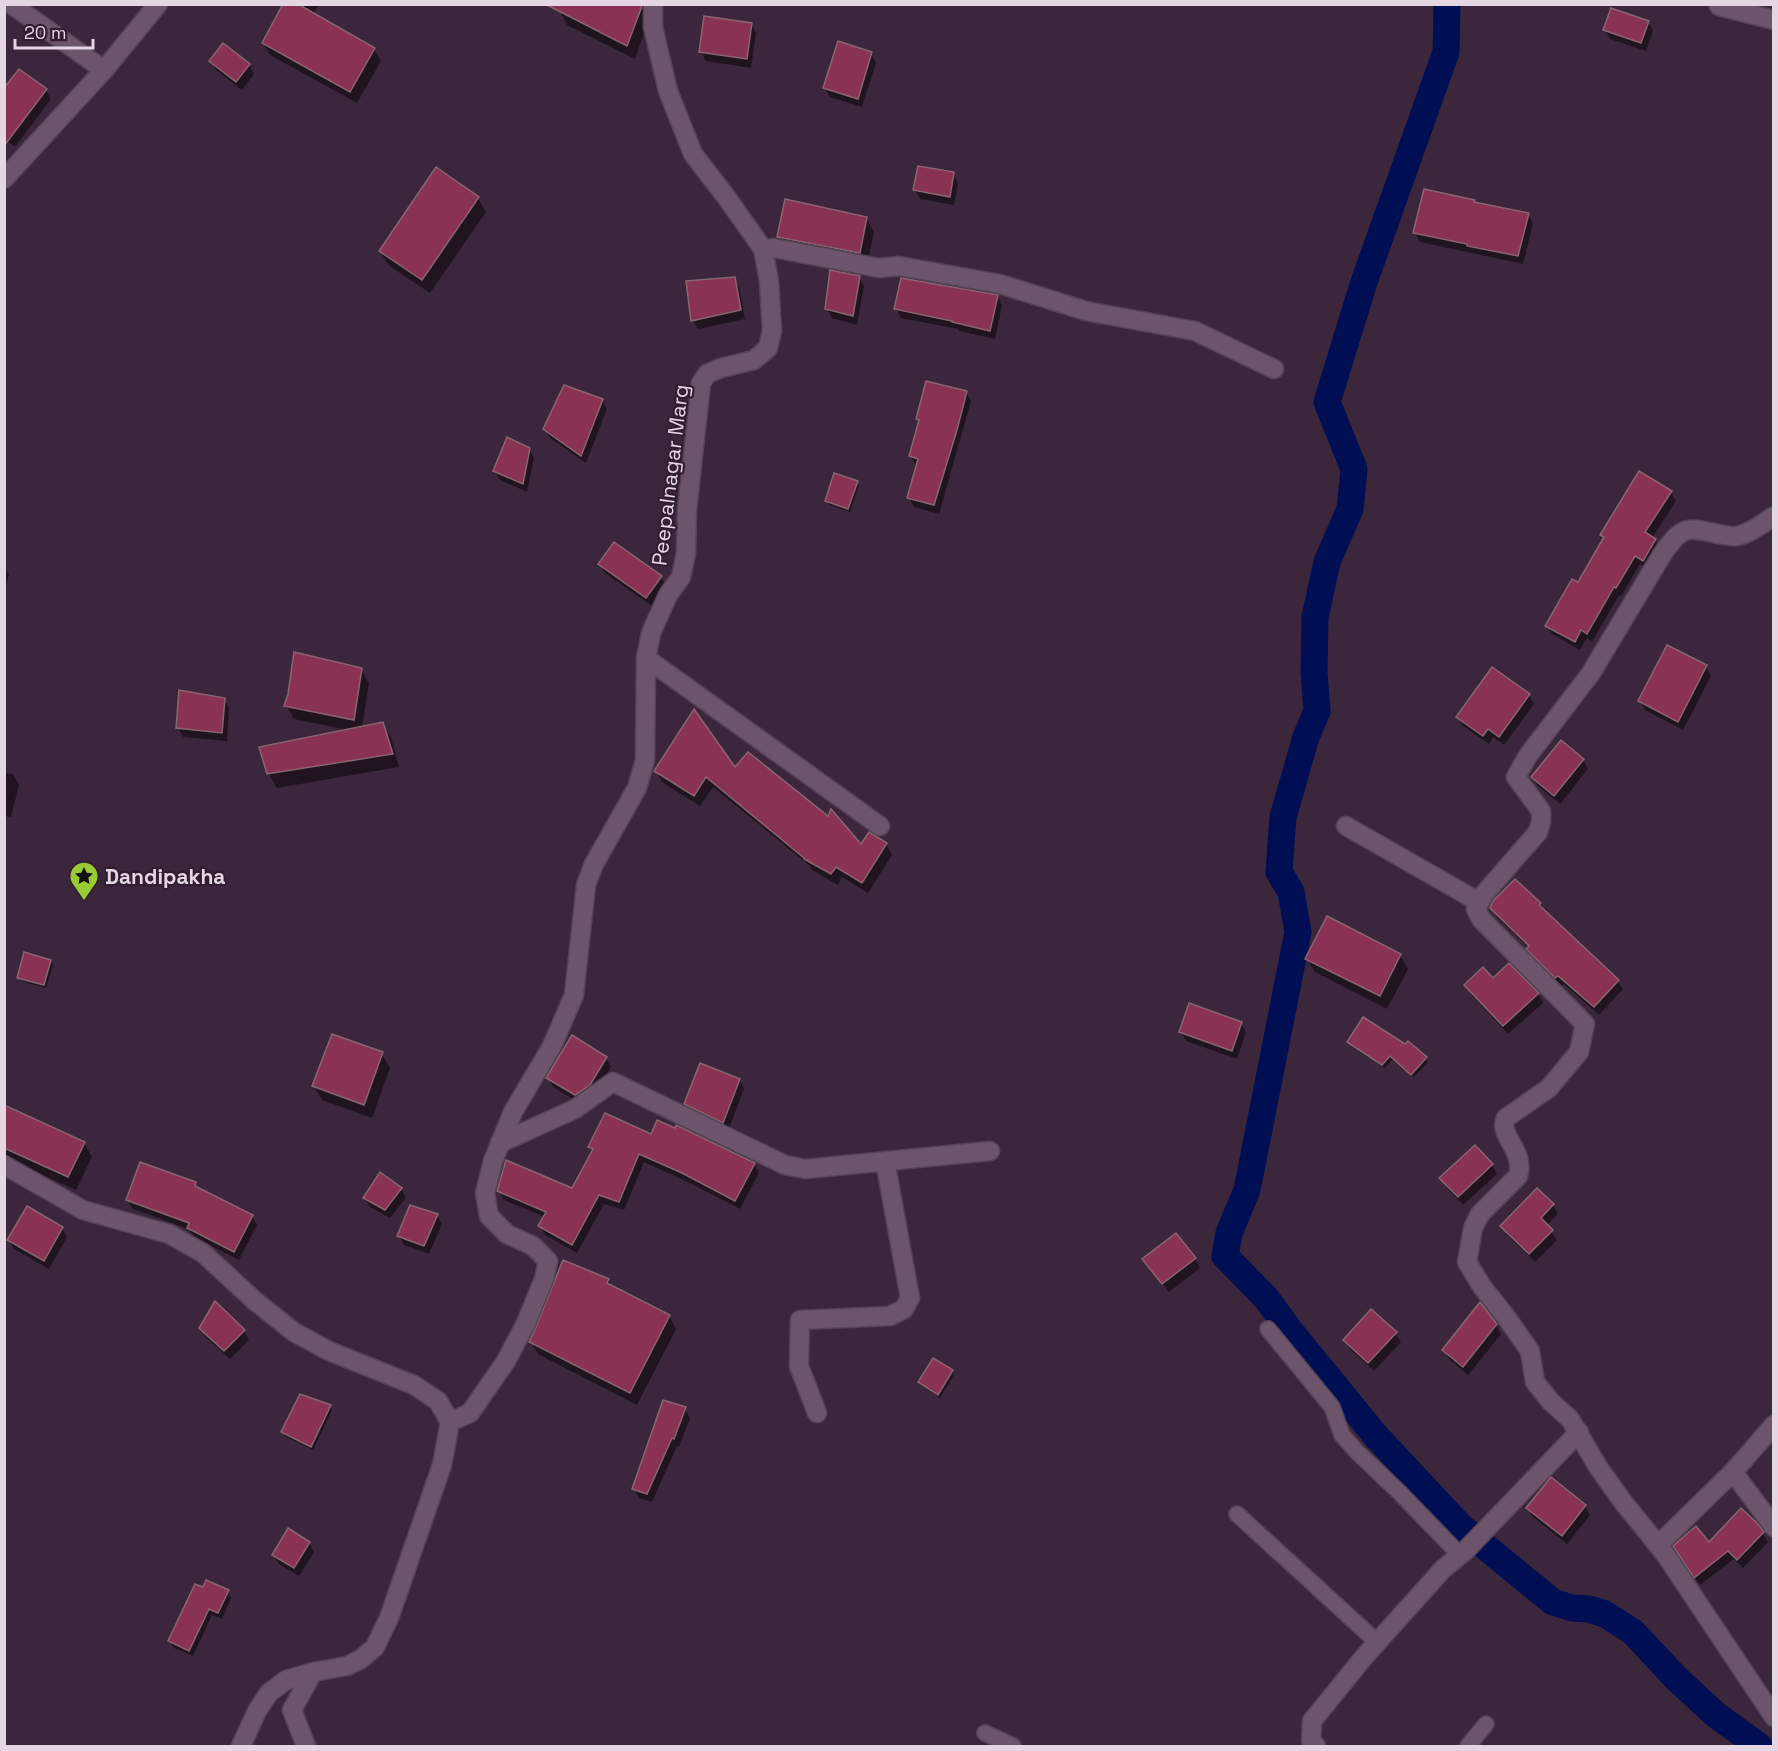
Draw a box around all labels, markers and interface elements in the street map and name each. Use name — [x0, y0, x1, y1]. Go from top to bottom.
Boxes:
scale bar — [15, 12, 93, 50]
text: 20 m — [24, 21, 67, 44]
street label: Peepalnagar Marg — [645, 383, 695, 567]
place icon: Dandipakha — [68, 860, 100, 902]
place label: Dandipakha — [105, 863, 226, 890]

